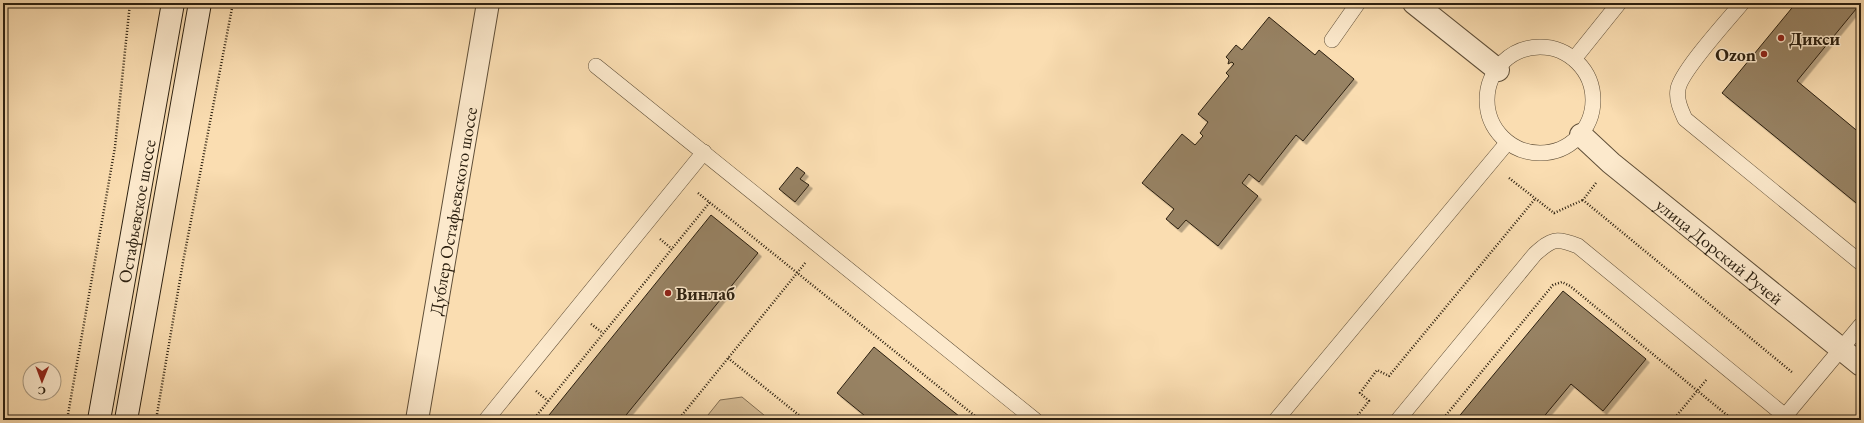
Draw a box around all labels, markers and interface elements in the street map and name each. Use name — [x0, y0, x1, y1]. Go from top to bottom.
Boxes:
place label: Дикси — [1789, 27, 1840, 50]
marker: Дикси — [1776, 33, 1786, 43]
place label: Ozon — [1715, 43, 1756, 66]
marker: Ozon — [1759, 49, 1769, 59]
street label: Дублер Остафьевского шоссе — [424, 105, 482, 317]
street label: Остафьевское шоссе — [112, 138, 160, 285]
street label: улица Дорский Ручей — [1651, 193, 1789, 310]
place label: Винлаб — [676, 282, 735, 305]
marker: Винлаб — [663, 288, 673, 298]
north arrow — [22, 361, 62, 401]
text: С — [38, 384, 46, 398]

